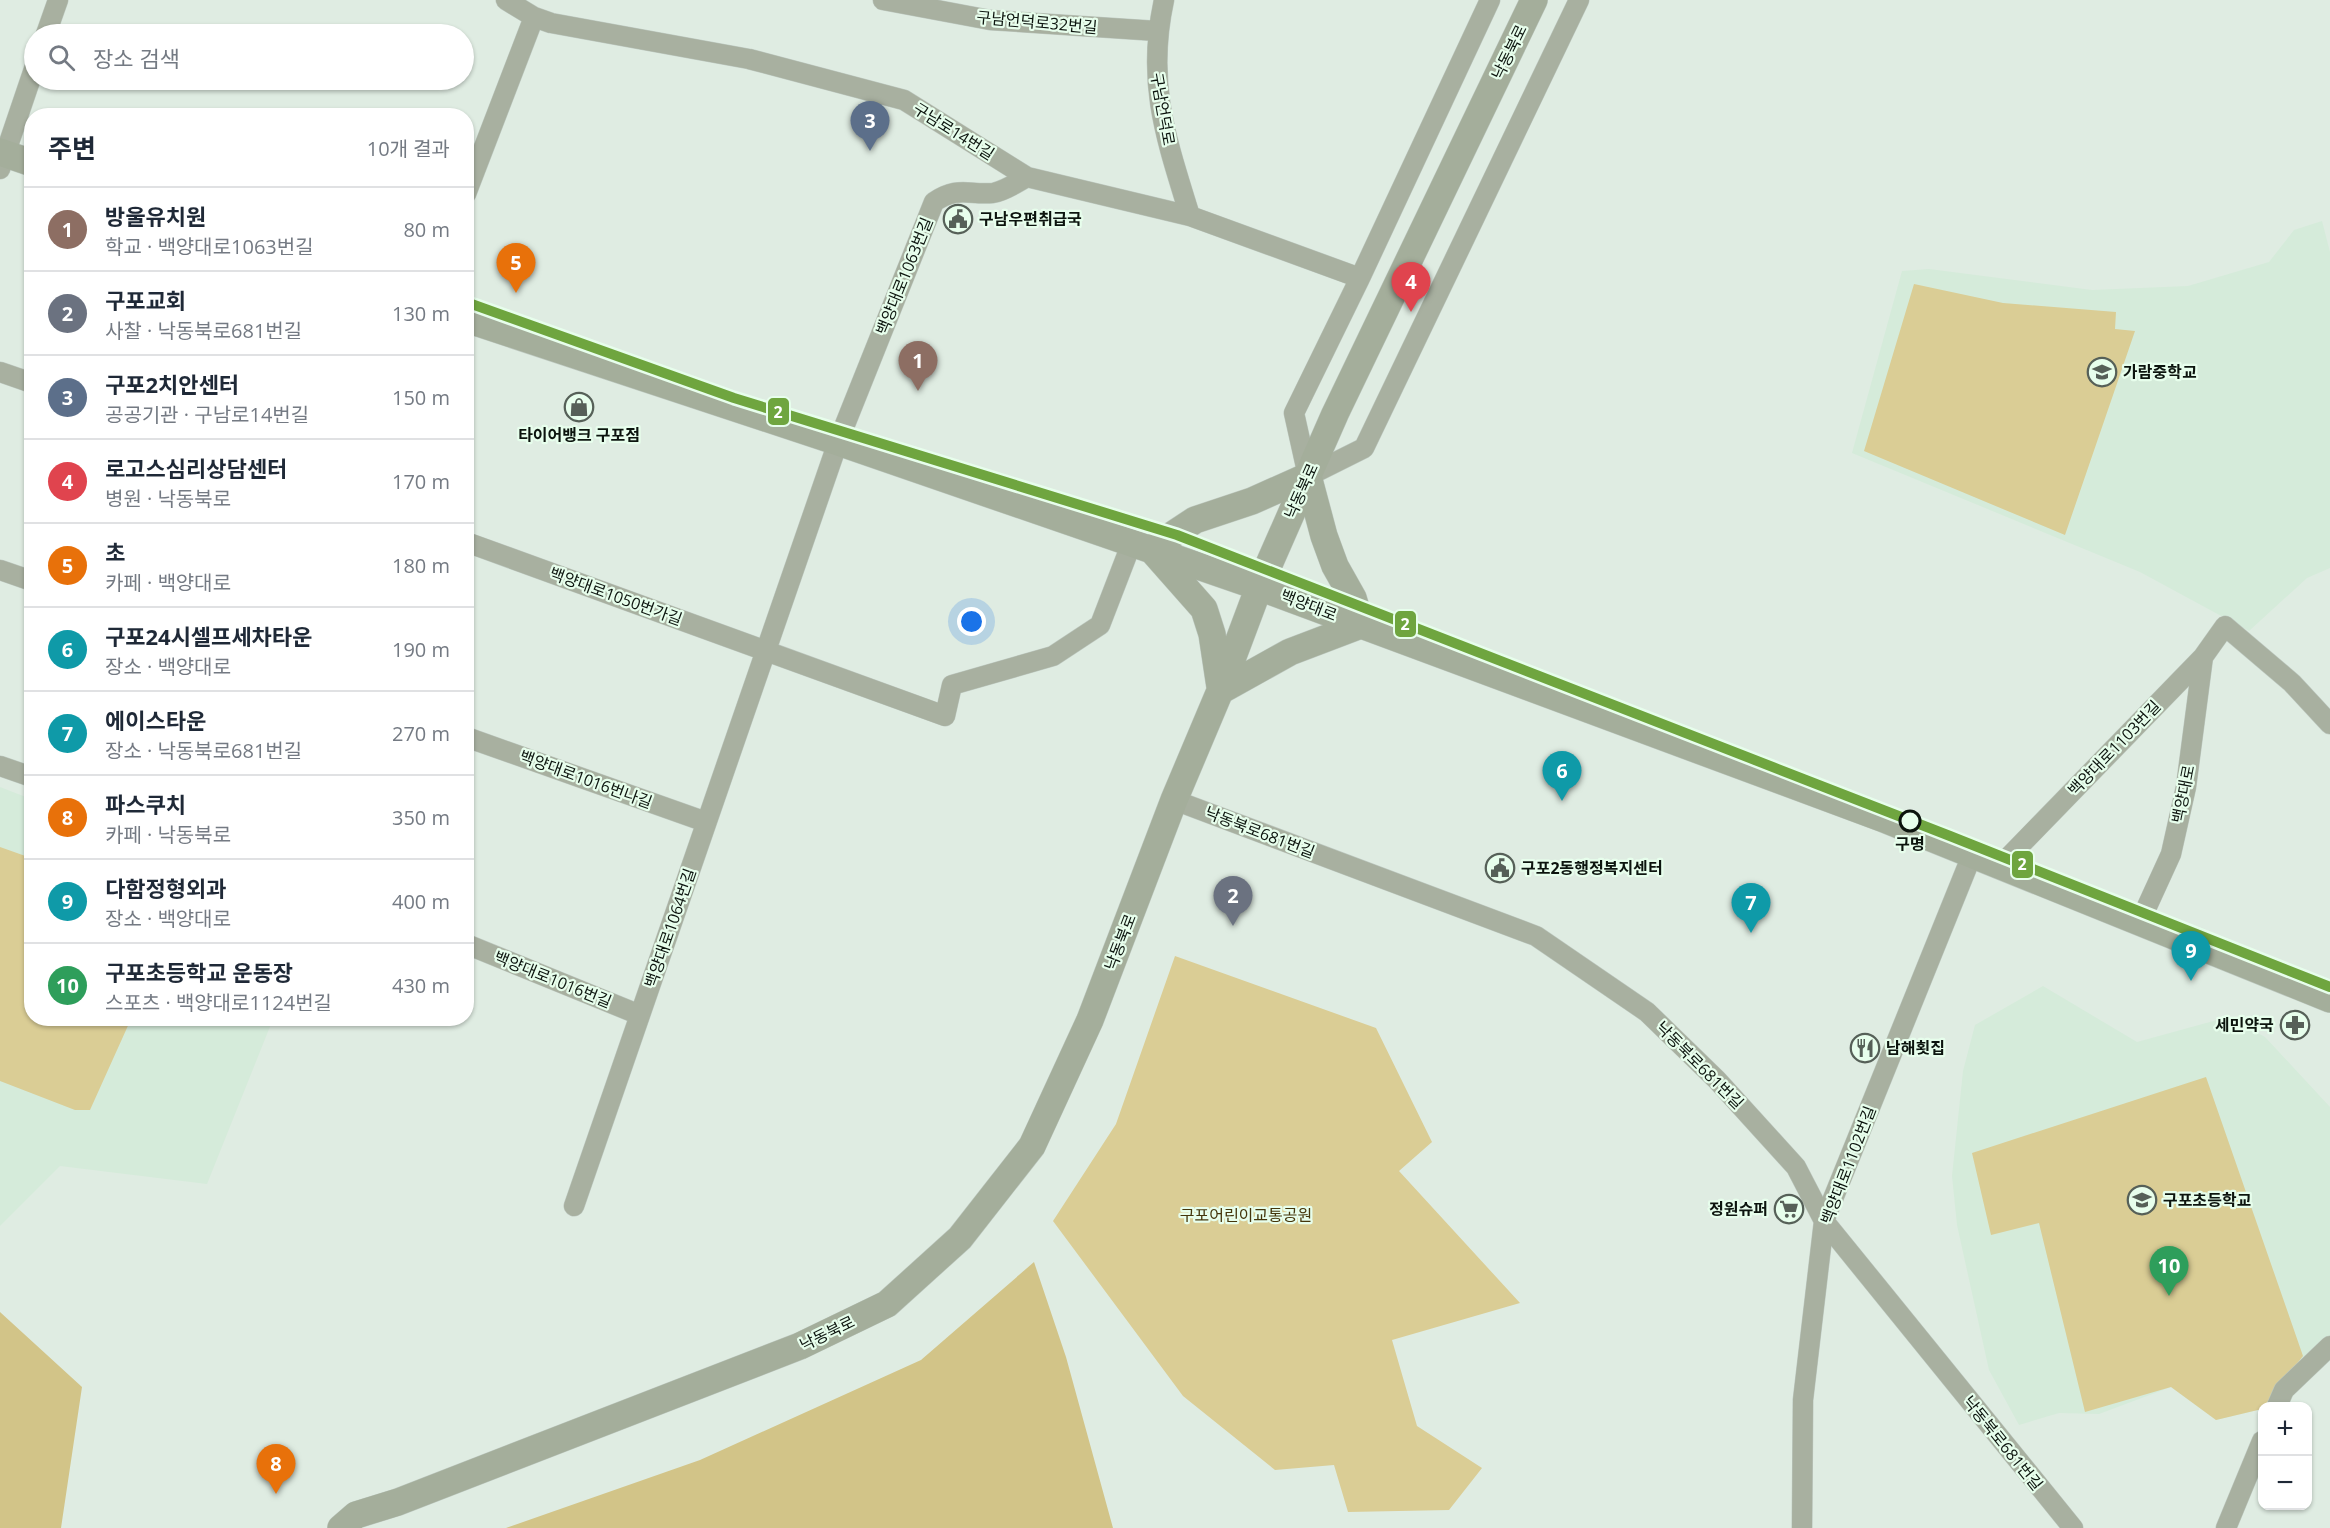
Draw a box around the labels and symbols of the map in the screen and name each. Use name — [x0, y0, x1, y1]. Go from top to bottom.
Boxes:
street label: 구남언덕로32번길 — [976, 6, 1098, 38]
street label: 낙동북로 — [1486, 20, 1532, 83]
street label: 구남언덕로 — [1146, 71, 1180, 147]
street label: 구남로14번길 — [909, 97, 999, 165]
pin: 3 — [850, 102, 890, 151]
public building icon: 구남우편취급국 — [942, 203, 974, 235]
place label: 구남우편취급국 — [979, 208, 1082, 230]
street label: 백양대로1063번길 — [870, 214, 938, 338]
pin: 5 — [496, 244, 536, 293]
pin: 4 — [1392, 262, 1430, 312]
pin: 1 — [898, 342, 938, 391]
school or university icon: 가람중학교 — [2086, 356, 2118, 388]
place label: 가람중학교 — [2123, 361, 2197, 383]
shop icon: 타이어뱅크 구포점 — [563, 391, 595, 423]
line badge: 2 — [767, 397, 790, 426]
text: 2 — [773, 401, 783, 423]
place label: 타이어뱅크 구포점 — [518, 424, 640, 446]
street label: 낙동북로 — [1279, 459, 1323, 522]
street label: 백양대로1050번가길 — [547, 562, 685, 630]
street label: 백양대로 — [1278, 584, 1341, 626]
your location — [957, 607, 986, 636]
line badge: 2 — [1394, 610, 1417, 638]
text: 2 — [1400, 613, 1410, 635]
street label: 백양대로1103번길 — [2063, 695, 2165, 801]
street label: 백양대로1016번나길 — [517, 745, 655, 813]
pin: 6 — [1542, 752, 1582, 801]
street label: 백양대로 — [2167, 763, 2199, 825]
street label: 낙동북로681번길 — [1202, 801, 1318, 863]
marker: 구명 — [1899, 810, 1921, 832]
place label: 구명 — [1895, 833, 1925, 855]
line badge: 2 — [2011, 850, 2034, 879]
public building icon: 구포2동행정복지센터 — [1484, 852, 1516, 884]
text: 2 — [2017, 853, 2027, 875]
place label: 구포2동행정복지센터 — [1521, 857, 1663, 879]
street label: 백양대로1064번길 — [639, 865, 701, 991]
pin: 2 — [1214, 876, 1252, 926]
pin: 7 — [1732, 884, 1770, 933]
street label: 낙동북로 — [1099, 910, 1141, 973]
pin: 9 — [2172, 932, 2210, 981]
street label: 백양대로1016번길 — [491, 945, 615, 1013]
pharmacy icon: 세민약국 — [2279, 1009, 2311, 1041]
place label: 세민약국 — [2215, 1014, 2274, 1036]
street label: 낙동북로681번길 — [1651, 1016, 1749, 1114]
restaurant icon: 남해횟집 — [1849, 1032, 1881, 1064]
place label: 남해횟집 — [1886, 1037, 1945, 1059]
street label: 백양대로1102번길 — [1815, 1103, 1881, 1227]
school or university icon: 구포초등학교 — [2126, 1184, 2158, 1216]
place label: 구포초등학교 — [2163, 1189, 2252, 1211]
supermarket icon: 정원슈퍼 — [1773, 1193, 1805, 1225]
place label: 정원슈퍼 — [1709, 1198, 1768, 1220]
park label: 구포어린이교통공원 — [1180, 1204, 1312, 1226]
pin: 10 — [2150, 1246, 2188, 1296]
street label: 낙동북로 — [796, 1310, 859, 1356]
street label: 낙동북로681번길 — [1958, 1391, 2048, 1495]
pin: 8 — [256, 1444, 296, 1494]

